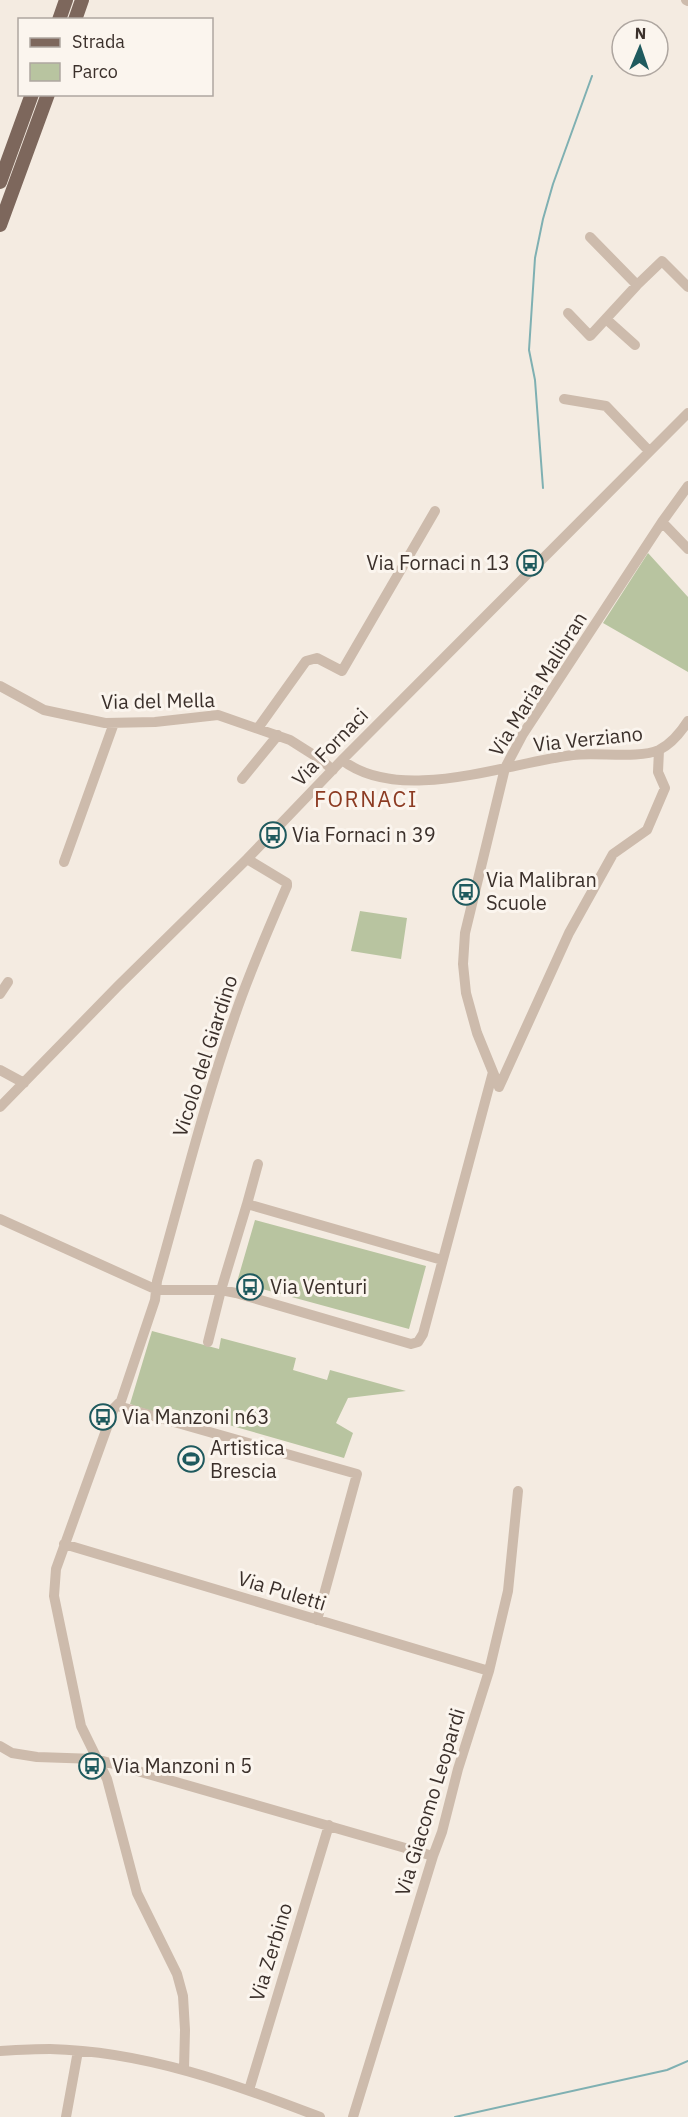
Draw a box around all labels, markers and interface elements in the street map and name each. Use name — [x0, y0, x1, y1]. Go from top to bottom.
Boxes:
legend — [18, 18, 213, 96]
north arrow — [610, 18, 670, 78]
text: N — [634, 23, 647, 43]
text: Strada — [72, 30, 125, 53]
text: Parco — [72, 60, 118, 83]
bus stop icon: Via Fornaci n 13 — [515, 548, 545, 578]
place label: Via Fornaci n 13 — [366, 549, 510, 576]
street label: Via Maria Malibran — [482, 606, 593, 761]
street label: Via del Mella — [101, 686, 216, 715]
street label: Via Fornaci — [286, 702, 374, 792]
street label: Via Verziano — [532, 719, 644, 758]
district label: FORNACI — [314, 784, 418, 813]
bus stop icon: Via Fornaci n 39 — [258, 820, 288, 850]
place label: Via Fornaci n 39 — [292, 821, 436, 848]
place label: Via Malibran Scuole — [486, 866, 597, 916]
bus stop icon: Via Malibran Scuole — [451, 877, 481, 907]
street label: Vicolo del Giardino — [166, 972, 243, 1140]
bus stop icon: Via Venturi — [235, 1272, 265, 1302]
place label: Via Venturi — [270, 1273, 367, 1300]
bus stop icon: Via Manzoni n63 — [88, 1402, 118, 1432]
place label: Via Manzoni n63 — [122, 1403, 270, 1430]
place label: Artistica Brescia — [210, 1434, 285, 1484]
sports icon: Artistica Brescia — [176, 1444, 206, 1474]
street label: Via Puletti — [235, 1564, 330, 1617]
street label: Via Giacomo Leopardi — [388, 1705, 471, 1899]
bus stop icon: Via Manzoni n 5 — [77, 1751, 107, 1781]
place label: Via Manzoni n 5 — [112, 1752, 252, 1779]
street label: Via Zerbino — [243, 1899, 298, 2004]

